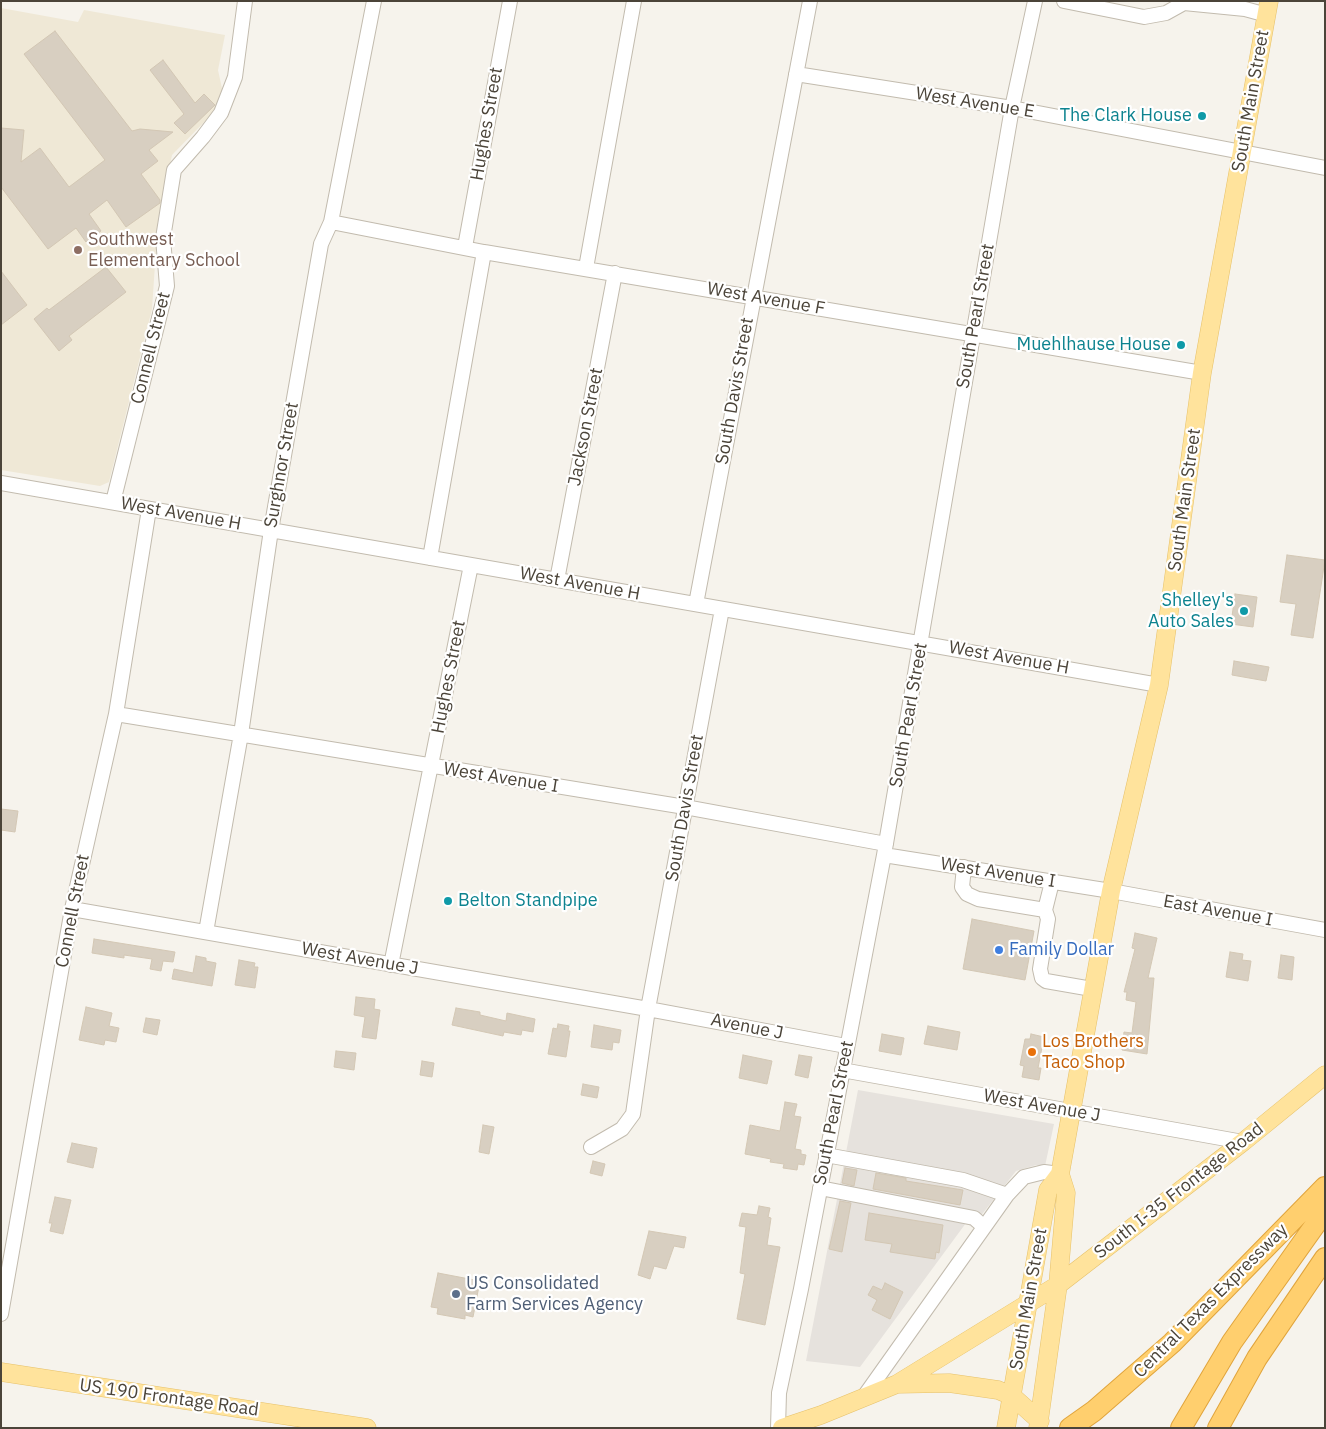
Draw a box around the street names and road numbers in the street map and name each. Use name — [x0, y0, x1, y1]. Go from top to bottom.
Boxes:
street label: South Main Street — [1228, 28, 1274, 174]
street label: Hughes Street — [466, 66, 508, 182]
street label: West Avenue E — [914, 83, 1036, 123]
street label: South Pearl Street — [953, 242, 999, 390]
street label: West Avenue F — [705, 278, 827, 320]
street label: Connell Street — [127, 290, 175, 406]
street label: South Davis Street — [711, 316, 759, 466]
street label: Jackson Street — [564, 366, 608, 488]
street label: Surghnor Street — [260, 401, 304, 529]
street label: South Main Street — [1164, 427, 1206, 573]
street label: West Avenue H — [119, 493, 243, 535]
street label: West Avenue H — [518, 563, 642, 605]
street label: Hughes Street — [427, 619, 471, 735]
street label: West Avenue H — [947, 637, 1071, 679]
street label: South Pearl Street — [886, 641, 932, 789]
street label: South Davis Street — [661, 733, 709, 883]
street label: West Avenue I — [442, 758, 560, 798]
street label: Connell Street — [51, 853, 95, 969]
street label: West Avenue I — [939, 853, 1057, 893]
street label: East Avenue I — [1162, 891, 1274, 931]
street label: West Avenue J — [300, 938, 420, 980]
street label: Avenue J — [709, 1009, 785, 1045]
street label: South Pearl Street — [809, 1039, 859, 1187]
street label: West Avenue J — [982, 1085, 1102, 1127]
street label: South I-35 Frontage Road — [1090, 1118, 1268, 1264]
street label: Central Texas Expressway — [1129, 1219, 1293, 1383]
street label: South Main Street — [1006, 1226, 1052, 1372]
street label: US 190 Frontage Road — [78, 1375, 260, 1421]

